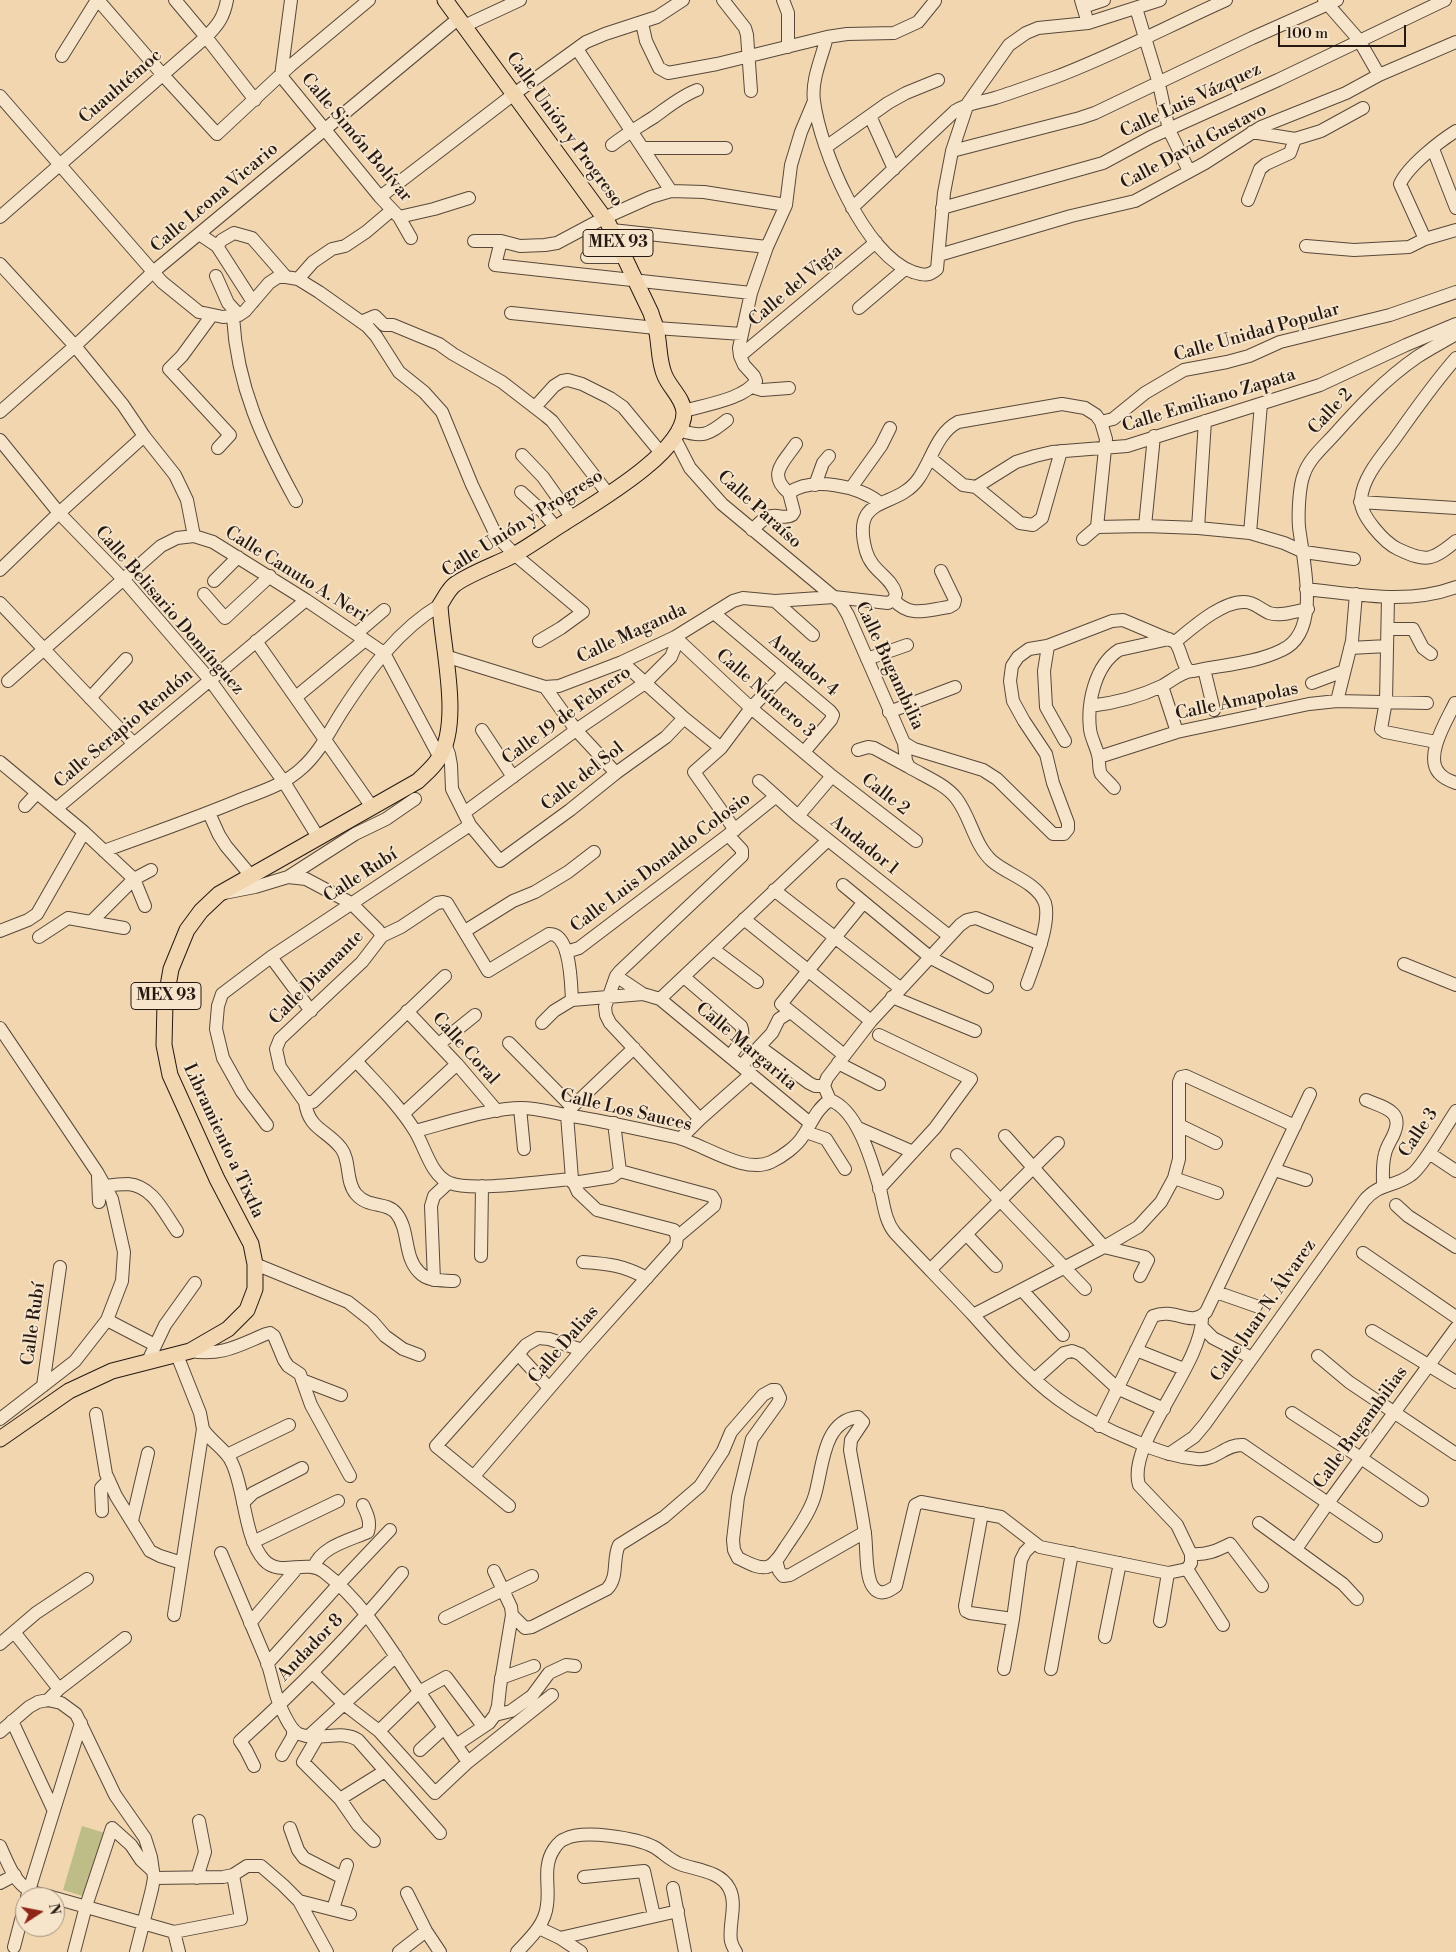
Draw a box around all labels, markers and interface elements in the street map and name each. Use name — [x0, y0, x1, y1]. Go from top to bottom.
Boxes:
scale bar — [1281, 15, 1408, 47]
text: 100 m — [1286, 24, 1328, 43]
street label: Cuauhtémoc — [75, 45, 167, 129]
street label: Calle Unión y Progreso — [501, 48, 627, 212]
street label: Calle Luis Vázquez — [1117, 59, 1265, 143]
street label: Calle Simón Bolívar — [296, 69, 416, 207]
street label: Calle David Gustavo — [1117, 99, 1271, 195]
street label: Calle Leona Vicario — [147, 138, 283, 258]
road number: MEX 93 — [583, 230, 653, 256]
street label: Calle del Vigía — [745, 241, 847, 331]
street label: Calle Unidad Popular — [1171, 299, 1343, 367]
street label: Calle Emiliano Zapata — [1120, 364, 1298, 438]
street label: Calle 2 — [1304, 384, 1358, 440]
street label: Calle Unión y Progreso — [438, 466, 608, 582]
street label: Calle Paraíso — [712, 466, 806, 554]
street label: Calle Belisario Domínguez — [90, 522, 248, 700]
street label: Calle Canuto A. Neri — [221, 522, 371, 628]
street label: Calle Maganda — [574, 599, 690, 669]
street label: Calle Bugambilia — [850, 599, 928, 733]
street label: Andador 4 — [764, 630, 842, 702]
street label: Calle Número 3 — [711, 645, 819, 743]
street label: Calle 19 de Febrero — [498, 662, 636, 770]
street label: Calle Serapio Rendón — [50, 665, 198, 793]
street label: Calle Amapolas — [1174, 678, 1300, 726]
street label: Calle del Sol — [537, 738, 629, 816]
street label: Calle 2 — [857, 770, 913, 820]
street label: Calle Luis Donaldo Colosio — [567, 788, 755, 938]
street label: Andador 1 — [825, 812, 903, 880]
street label: Calle Rubí — [320, 844, 402, 908]
street label: Calle Diamante — [265, 926, 369, 1030]
road number: MEX 93 — [131, 982, 201, 1009]
street label: Calle Margarita — [691, 998, 801, 1096]
street label: Calle Coral — [427, 1008, 503, 1090]
street label: Libramiento a Tixtla — [178, 1060, 268, 1222]
street label: Calle Los Sauces — [558, 1085, 694, 1137]
street label: Calle 3 — [1395, 1104, 1443, 1162]
street label: Calle Juan N. Álvarez — [1207, 1236, 1321, 1386]
street label: Calle Rubí — [17, 1281, 51, 1367]
street label: Calle Dalias — [524, 1302, 604, 1388]
street label: Calle Bugambilias — [1309, 1362, 1413, 1494]
street label: Andador 8 — [274, 1610, 348, 1686]
north arrow — [15, 1887, 65, 1937]
text: N — [44, 1902, 64, 1916]

